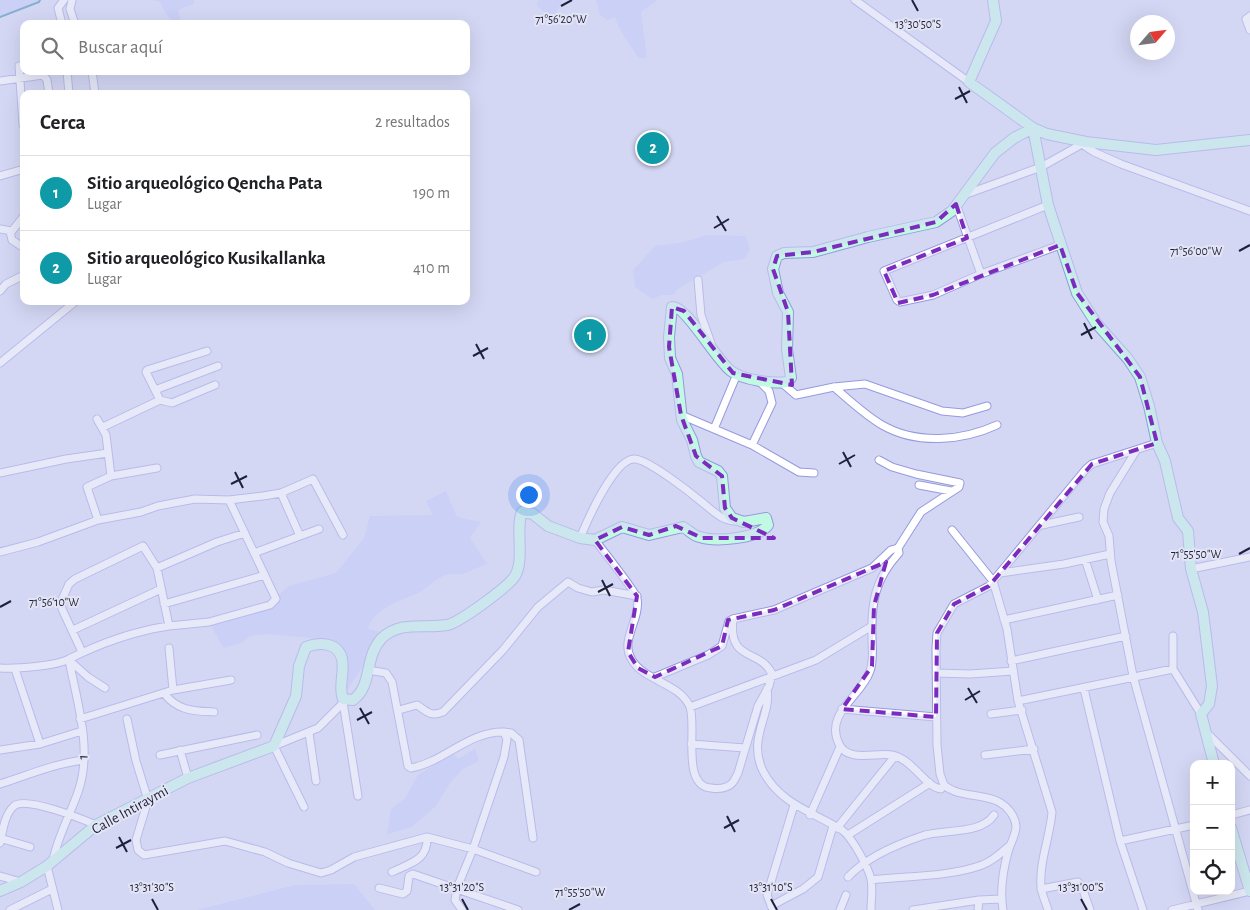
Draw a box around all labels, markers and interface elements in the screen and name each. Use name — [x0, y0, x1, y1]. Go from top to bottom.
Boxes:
text: 71°56'20"W — [535, 13, 587, 25]
north arrow — [1130, 15, 1175, 60]
text: 13°30'50"S — [895, 18, 941, 30]
search box — [20, 20, 470, 75]
icon: search — [38, 34, 66, 62]
text: Buscar aquí — [78, 38, 163, 57]
text: Cerca — [40, 112, 86, 133]
text: 2 resultados — [375, 114, 450, 130]
pin: 2 — [637, 129, 669, 167]
text: Sitio arqueológico Qencha Pata — [87, 174, 323, 193]
text: 1 — [53, 185, 59, 201]
text: 190 m — [413, 185, 450, 201]
text: Lugar — [87, 196, 122, 212]
text: 71°56'00"W — [1170, 245, 1222, 257]
text: Sitio arqueológico Kusikallanka — [87, 249, 326, 268]
text: 2 — [52, 260, 60, 276]
text: 410 m — [413, 260, 450, 276]
text: Lugar — [87, 271, 122, 287]
pin: 1 — [574, 316, 606, 354]
your location — [516, 482, 542, 508]
text: 71°55'50"W — [1171, 548, 1221, 560]
text: 71°56'10"W — [29, 596, 79, 608]
street label: 1 — [75, 754, 91, 760]
map controls — [1190, 760, 1235, 895]
button: + — [1190, 760, 1235, 805]
street label: Calle Intiraymi — [89, 783, 171, 837]
button: − — [1190, 805, 1235, 850]
button: locate — [1190, 850, 1235, 895]
text: 13°31'30"S — [130, 881, 174, 893]
text: 13°31'20"S — [440, 881, 485, 893]
text: 13°31'10"S — [749, 881, 793, 893]
text: 13°31'00"S — [1058, 881, 1104, 893]
text: 71°55'50"W — [555, 886, 605, 898]

